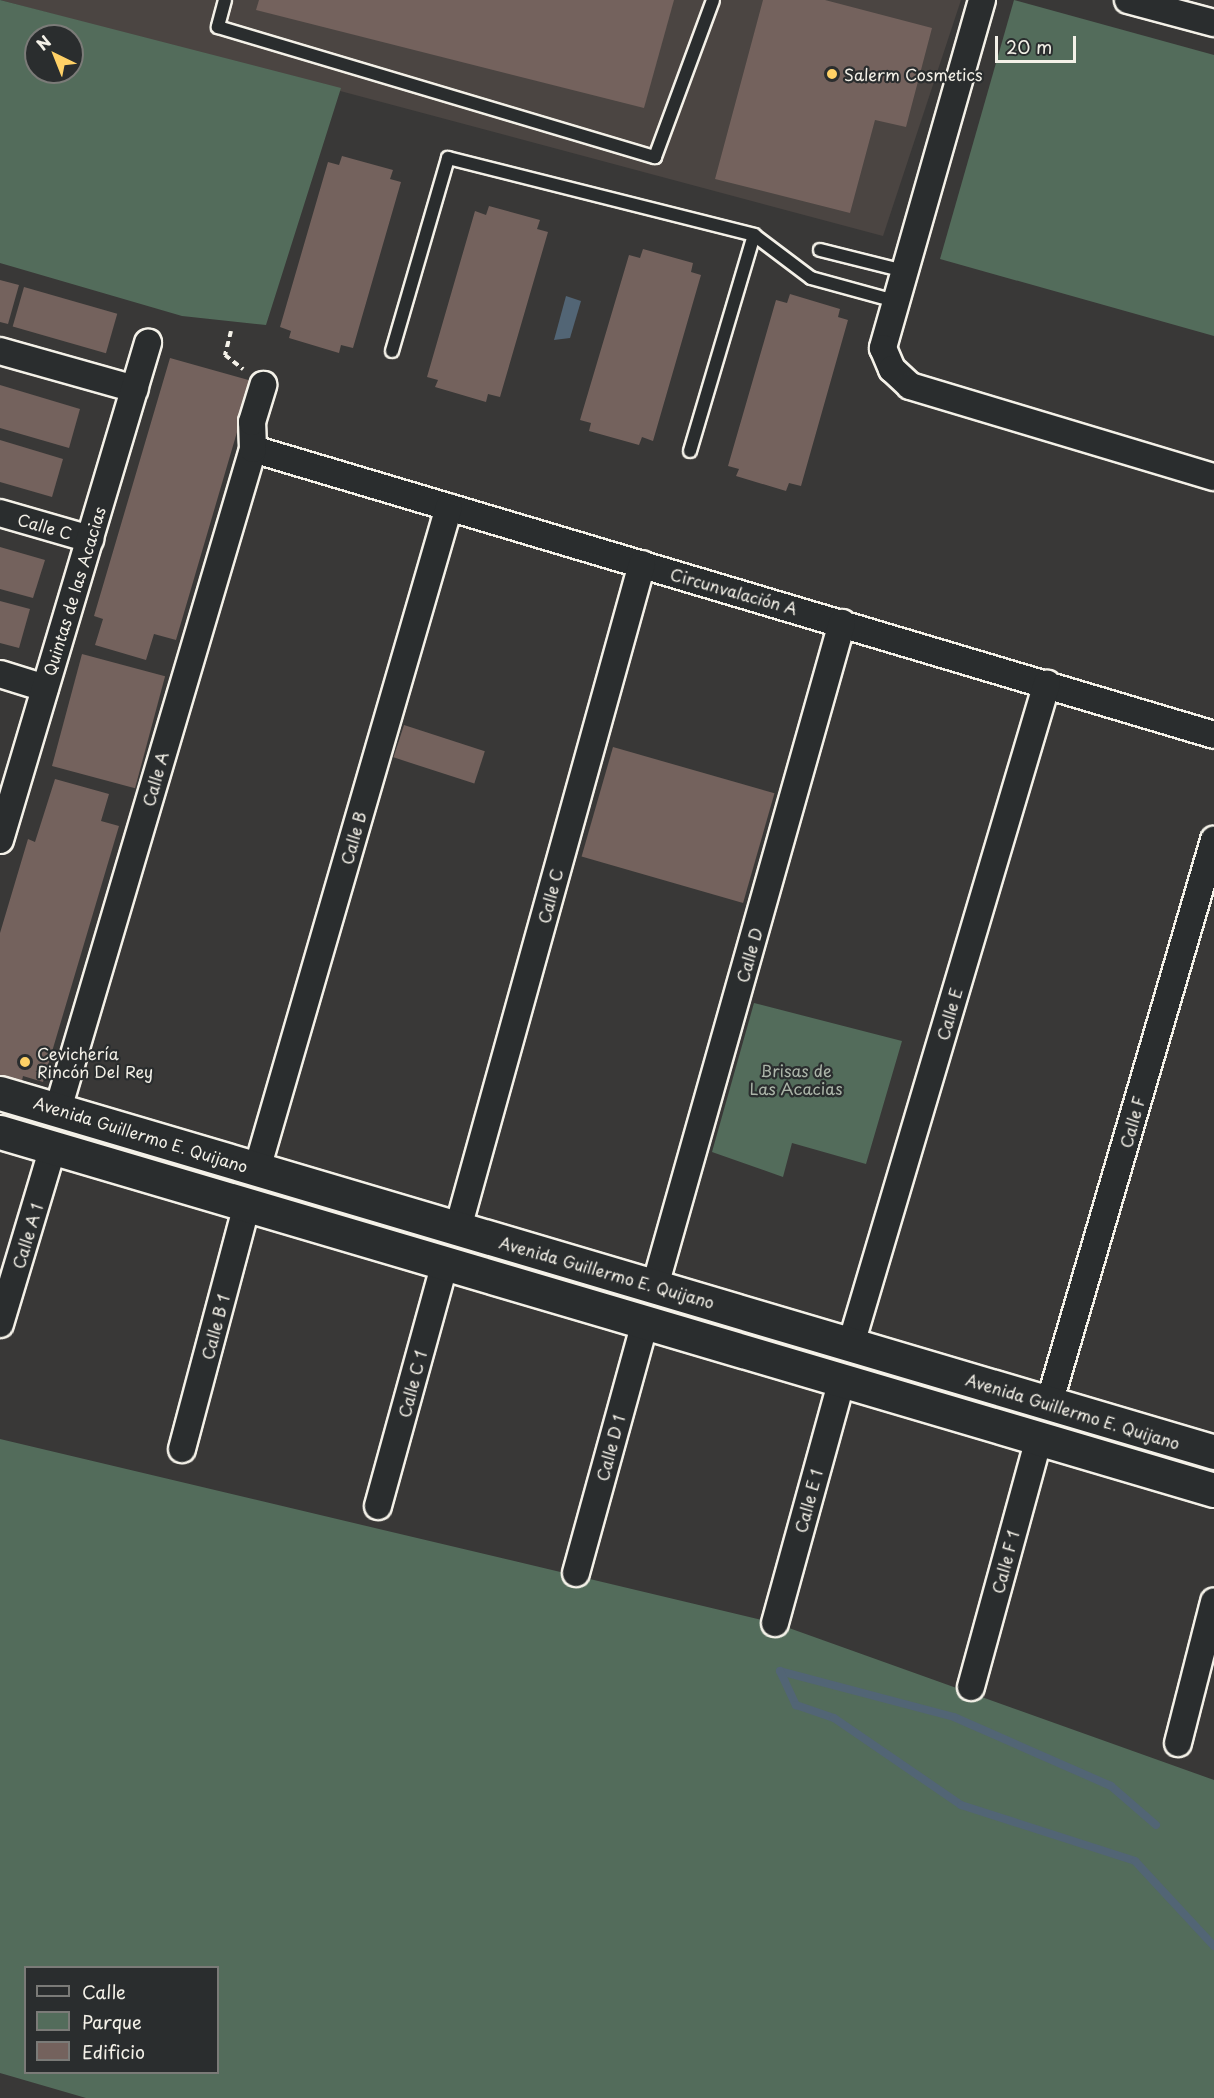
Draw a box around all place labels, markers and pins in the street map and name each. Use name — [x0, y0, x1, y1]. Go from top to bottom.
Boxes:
place label: Salerm Cosmetics — [844, 64, 982, 84]
marker: Salerm Cosmetics — [825, 67, 839, 81]
place label: Cevichería Rincón Del Rey — [37, 1043, 153, 1081]
marker: Cevichería Rincón Del Rey — [18, 1055, 32, 1069]

